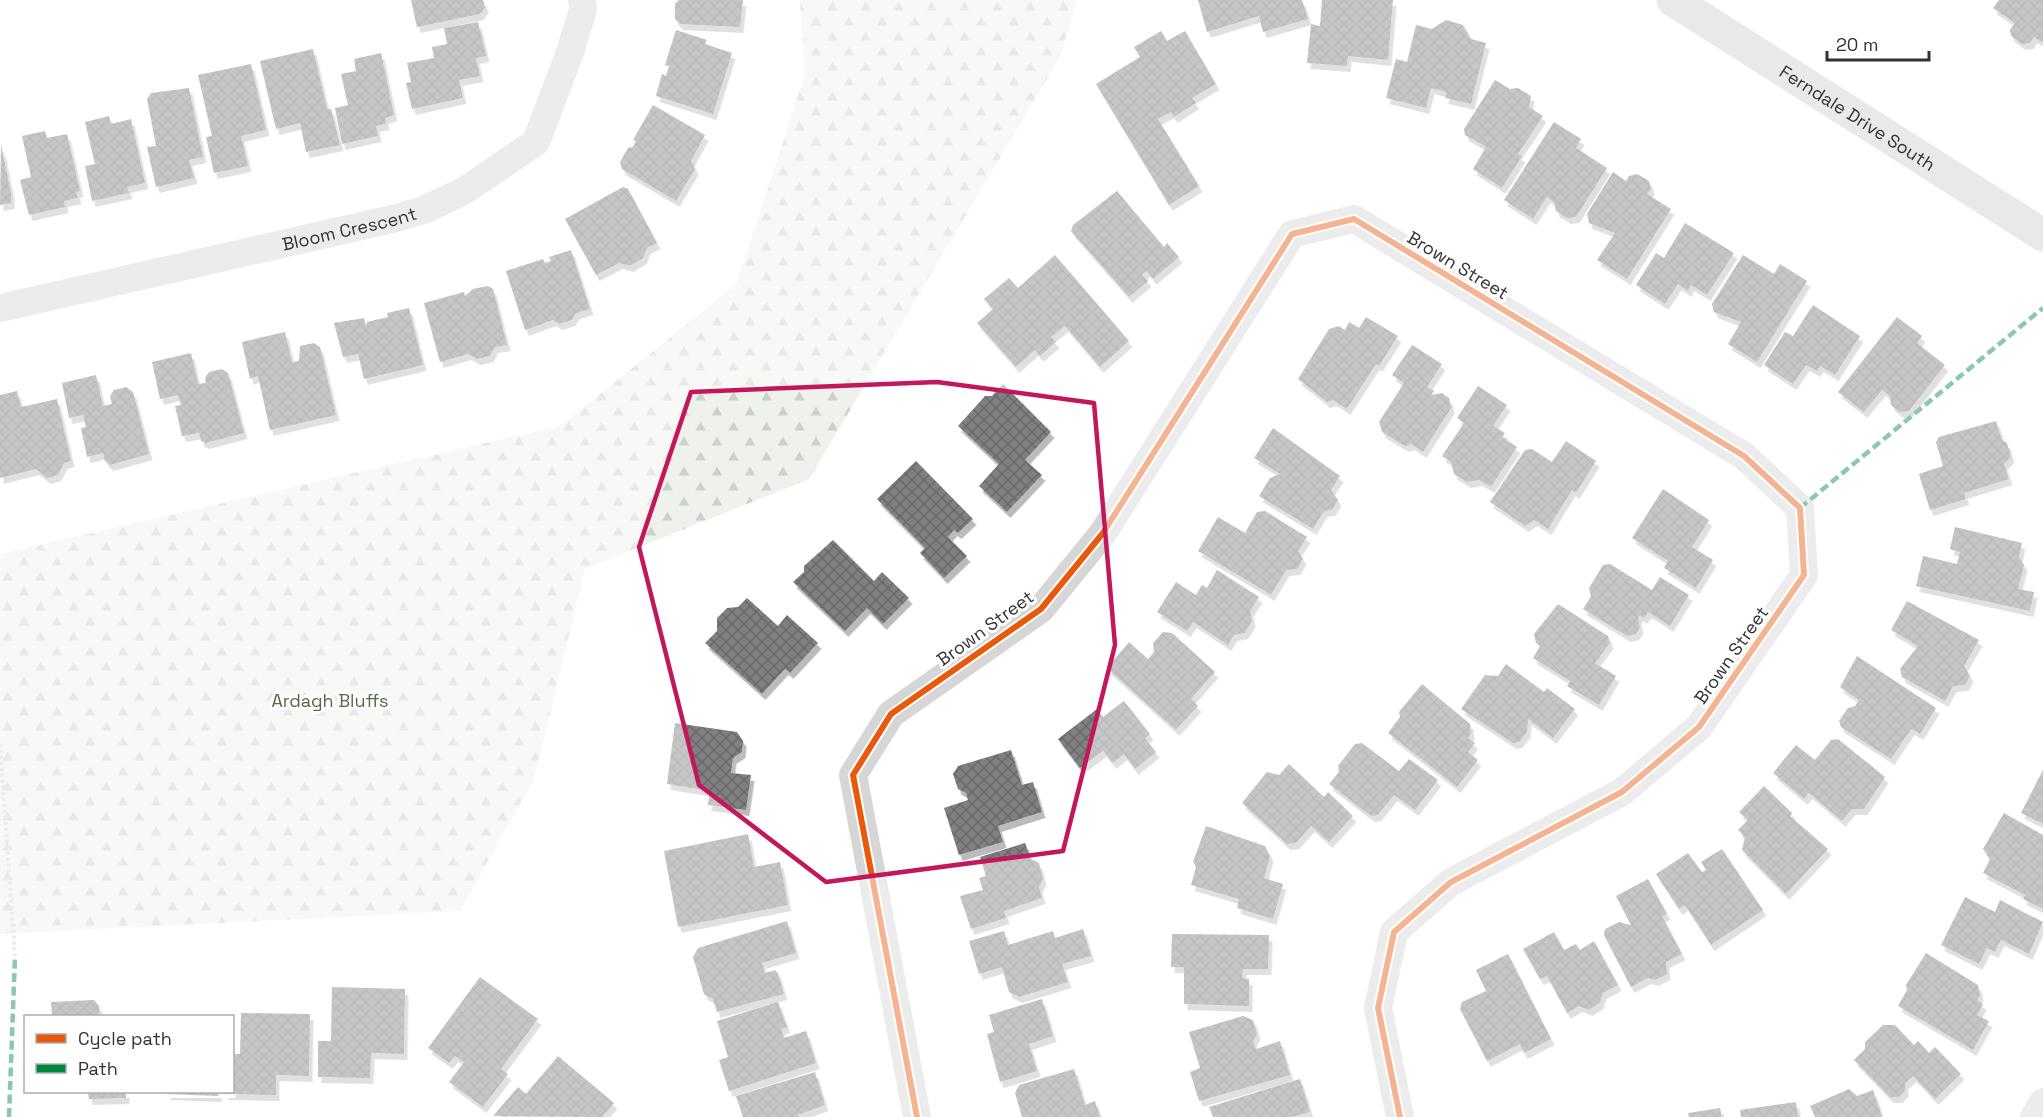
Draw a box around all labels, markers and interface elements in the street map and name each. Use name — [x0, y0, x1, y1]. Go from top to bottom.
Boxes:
scale bar — [1827, 24, 1929, 62]
text: 20 m — [1836, 33, 1879, 56]
street label: Ferndale Drive South — [1776, 59, 1940, 175]
street label: Bloom Crescent — [280, 201, 419, 255]
street label: Brown Street — [1403, 226, 1513, 304]
street label: Brown Street — [932, 585, 1038, 671]
street label: Brown Street — [1689, 602, 1773, 708]
park label: Ardagh Bluffs — [271, 689, 389, 712]
legend — [24, 1015, 234, 1093]
text: Cycle path — [78, 1027, 172, 1050]
text: Path — [78, 1057, 118, 1080]

